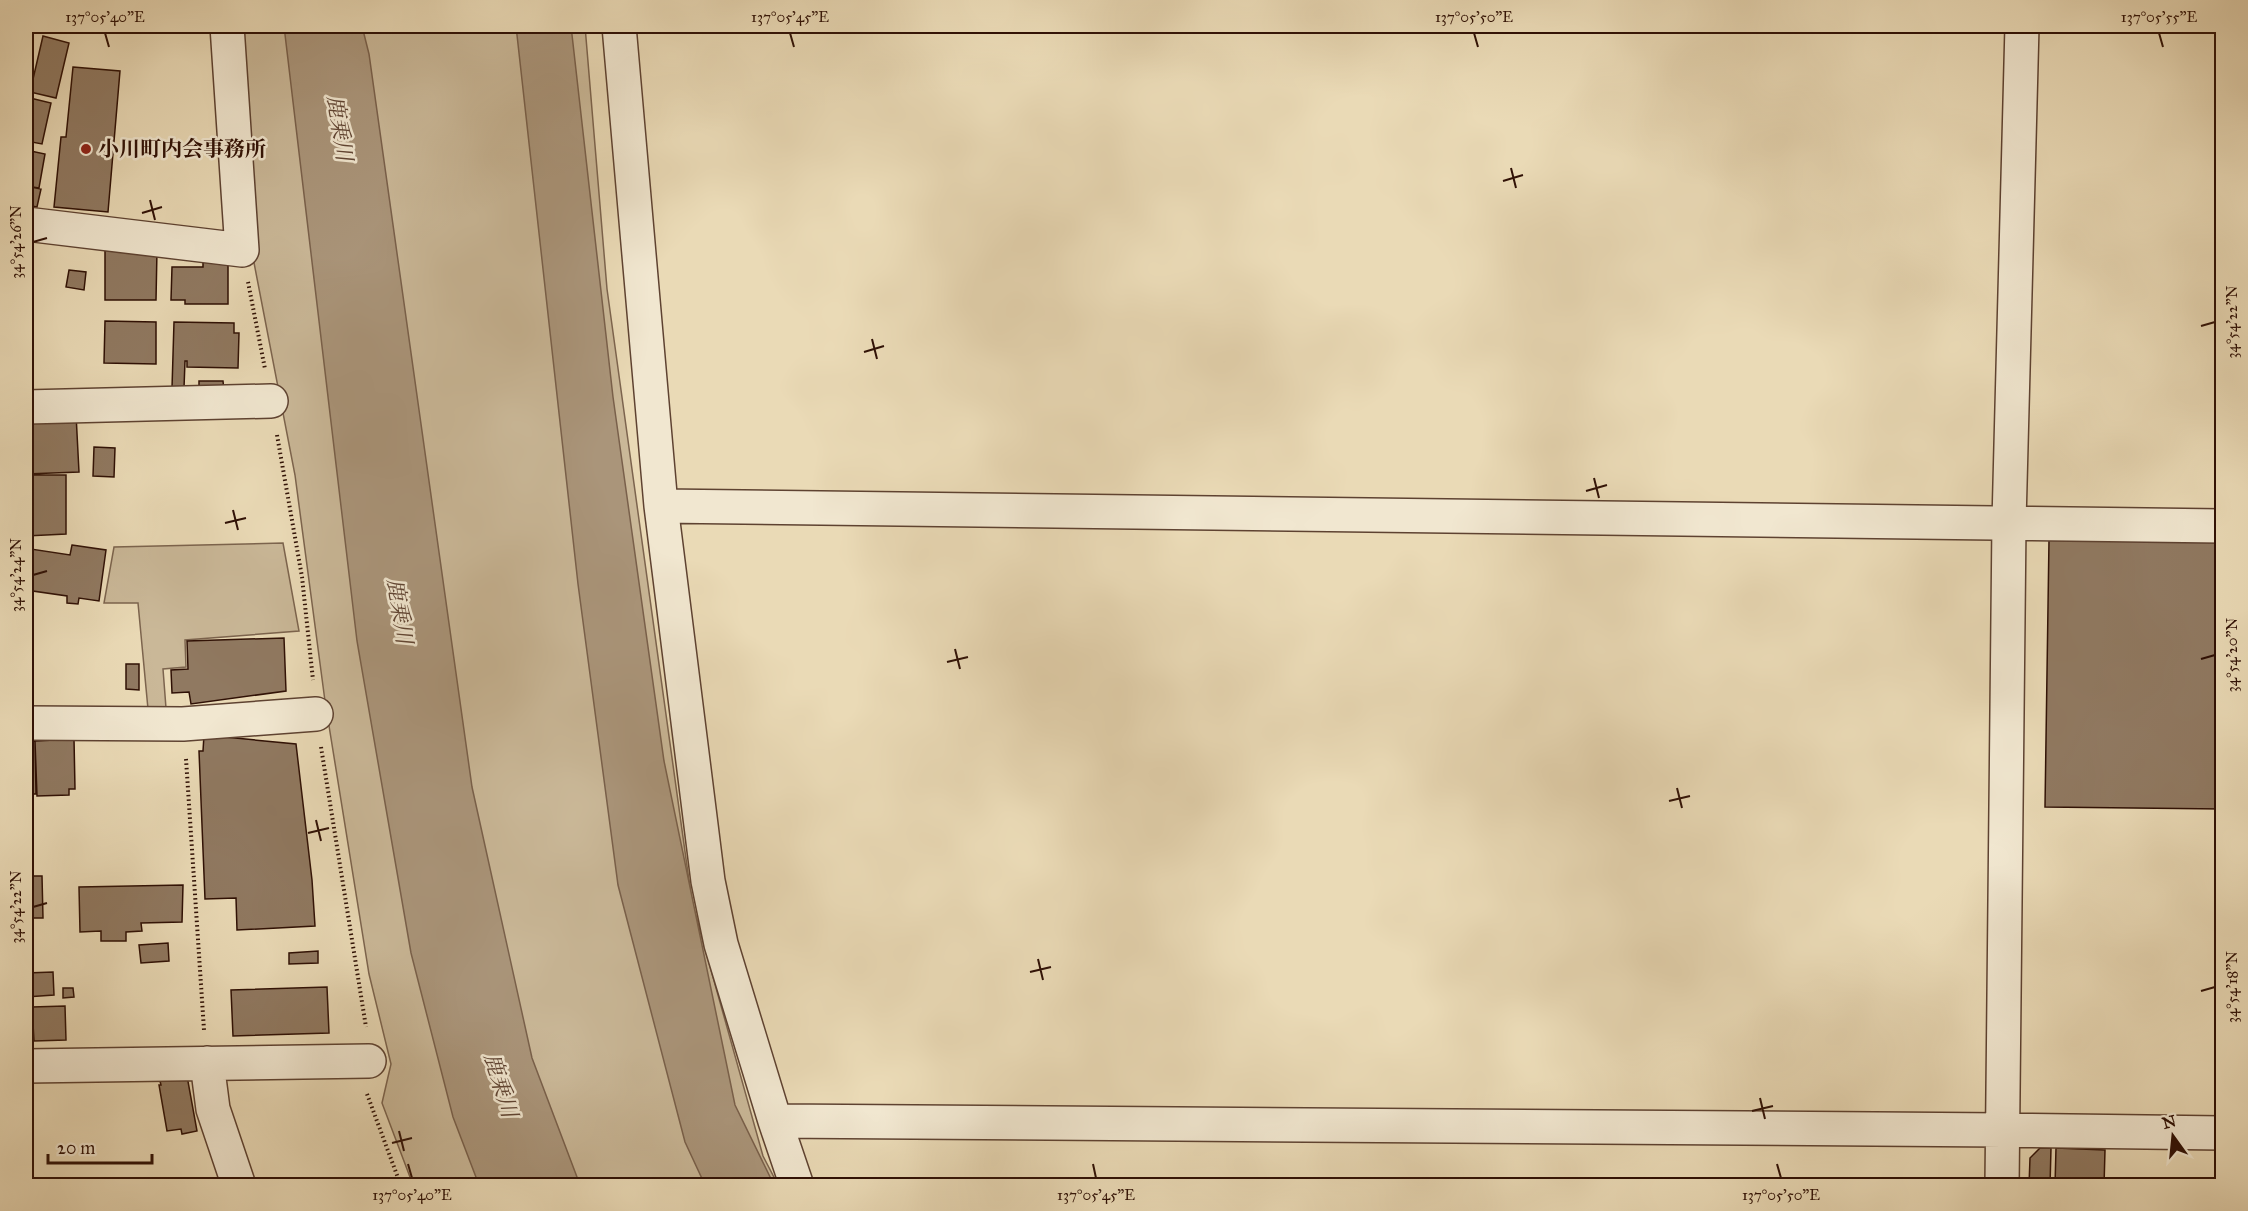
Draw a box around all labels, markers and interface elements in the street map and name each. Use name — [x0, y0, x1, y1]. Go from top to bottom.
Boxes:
text: 137°05'40"E — [65, 8, 145, 26]
text: 137°05'45"E — [751, 8, 829, 26]
text: 137°05'50"E — [1435, 8, 1513, 26]
text: 137°05'55"E — [2121, 8, 2197, 26]
water label: 鹿乗川 — [322, 93, 359, 165]
place label: 小川町内会事務所 — [98, 136, 266, 162]
marker: 小川町内会事務所 — [79, 142, 93, 156]
text: 34°54'26"N — [7, 205, 25, 279]
text: 34°54'22"N — [2223, 285, 2241, 358]
text: 34°54'24"N — [7, 538, 25, 612]
water label: 鹿乗川 — [382, 576, 419, 648]
text: 34°54'20"N — [2223, 618, 2241, 692]
text: 34°54'22"N — [7, 870, 25, 943]
text: 34°54'18"N — [2223, 951, 2241, 1023]
water label: 鹿乗川 — [478, 1049, 524, 1122]
north arrow — [2143, 1106, 2203, 1166]
text: N — [2160, 1111, 2179, 1133]
scale bar — [48, 1127, 152, 1165]
text: 20 m — [57, 1137, 95, 1159]
text: 137°05'40"E — [372, 1186, 452, 1204]
text: 137°05'45"E — [1057, 1186, 1135, 1204]
text: 137°05'50"E — [1742, 1186, 1820, 1204]

